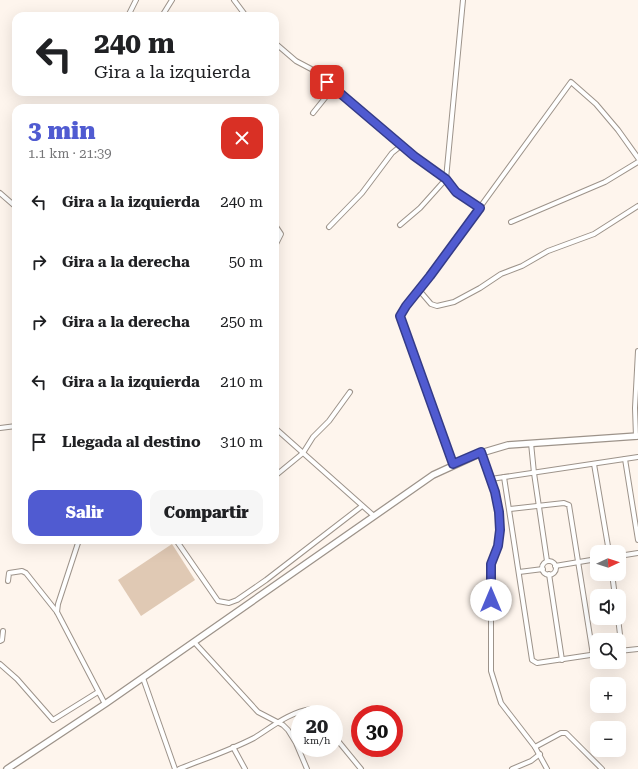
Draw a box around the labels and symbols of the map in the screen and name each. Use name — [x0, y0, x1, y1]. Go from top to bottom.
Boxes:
pin — [310, 65, 344, 99]
north arrow — [590, 545, 626, 581]
position arrow — [470, 579, 512, 621]
speed limit sign: 30 — [351, 705, 403, 757]

